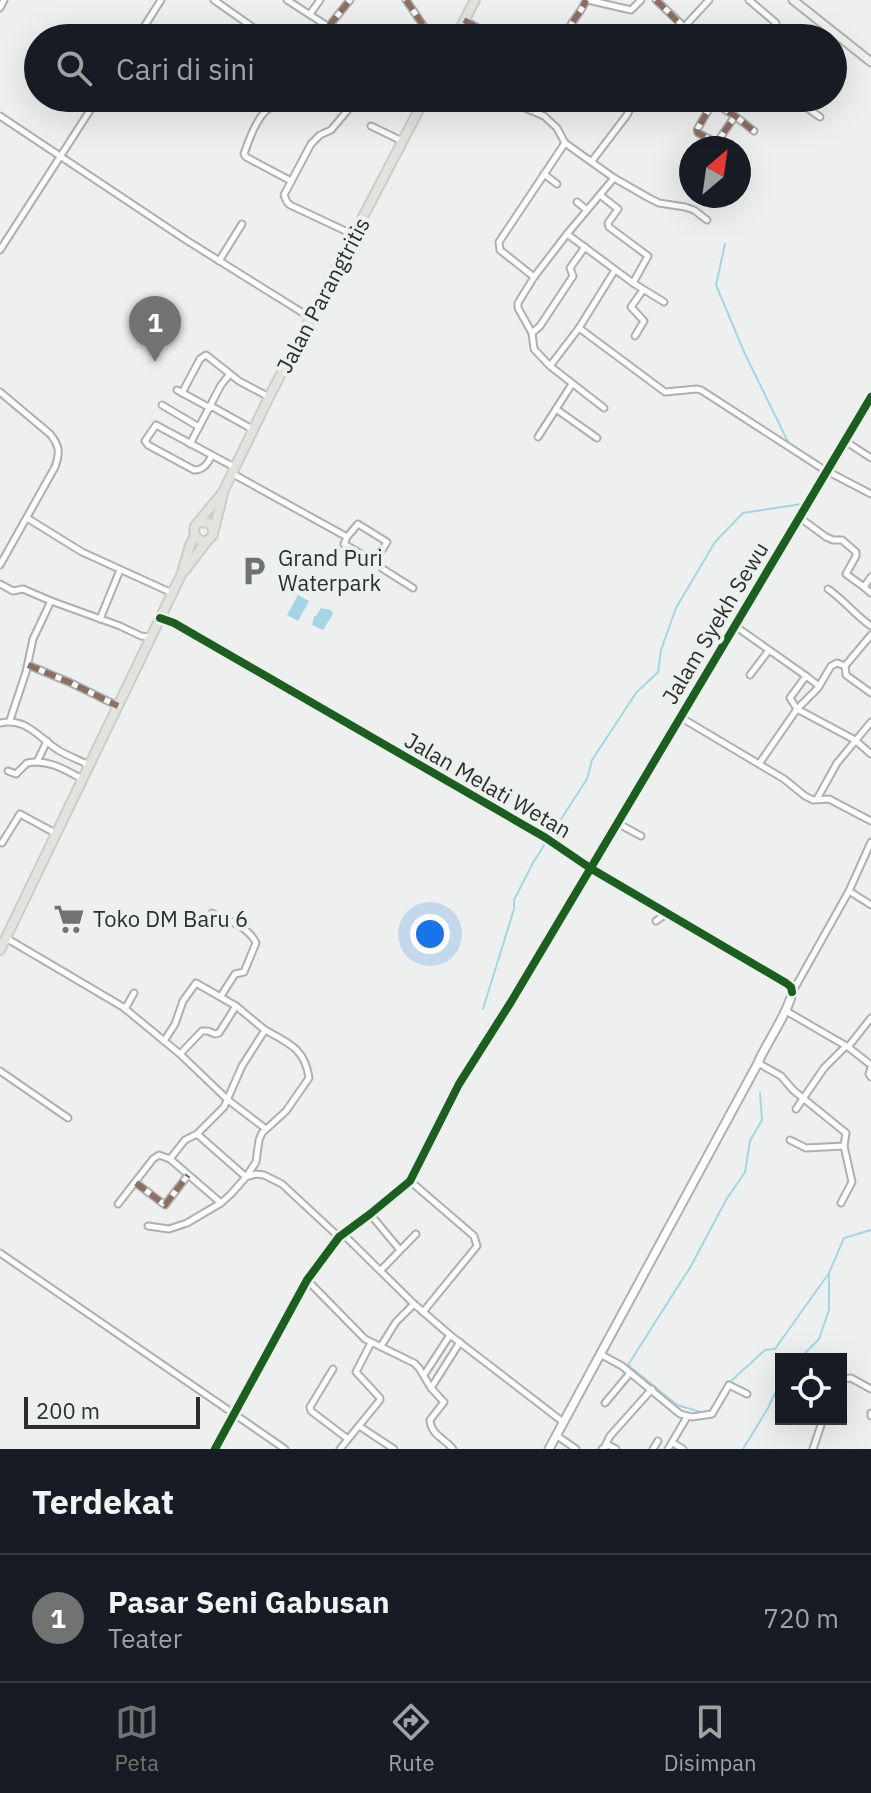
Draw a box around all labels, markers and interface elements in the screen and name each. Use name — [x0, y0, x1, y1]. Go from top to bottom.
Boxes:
search box — [24, 24, 847, 112]
icon: search — [52, 46, 96, 90]
text: Cari di sini — [116, 49, 255, 88]
north arrow — [679, 136, 751, 208]
street label: Jalan Parangtritis — [269, 212, 376, 378]
pin: 1 — [129, 296, 181, 362]
street label: Jalam Syekh Sewu — [655, 536, 774, 709]
place label: Grand Puri Waterpark — [278, 543, 383, 597]
parking icon: Grand Puri Waterpark — [237, 554, 271, 588]
street label: Jalan Melati Wetan — [400, 725, 577, 844]
supermarket icon: Toko DM Baru 6 — [52, 902, 86, 936]
place label: Toko DM Baru 6 — [93, 904, 248, 933]
your location — [410, 914, 450, 954]
map controls — [775, 1353, 847, 1425]
button: locate — [775, 1353, 847, 1425]
scale bar — [24, 1393, 200, 1429]
text: 200 m — [36, 1396, 100, 1425]
text: Terdekat — [32, 1479, 174, 1523]
text: Pasar Seni Gabusan — [108, 1582, 390, 1621]
text: 1 — [50, 1601, 66, 1635]
text: 720 m — [763, 1601, 839, 1635]
text: Teater — [108, 1621, 182, 1655]
tab: Peta — [115, 1700, 159, 1777]
tab: Rute — [388, 1700, 435, 1777]
tab: Disimpan — [664, 1700, 756, 1777]

